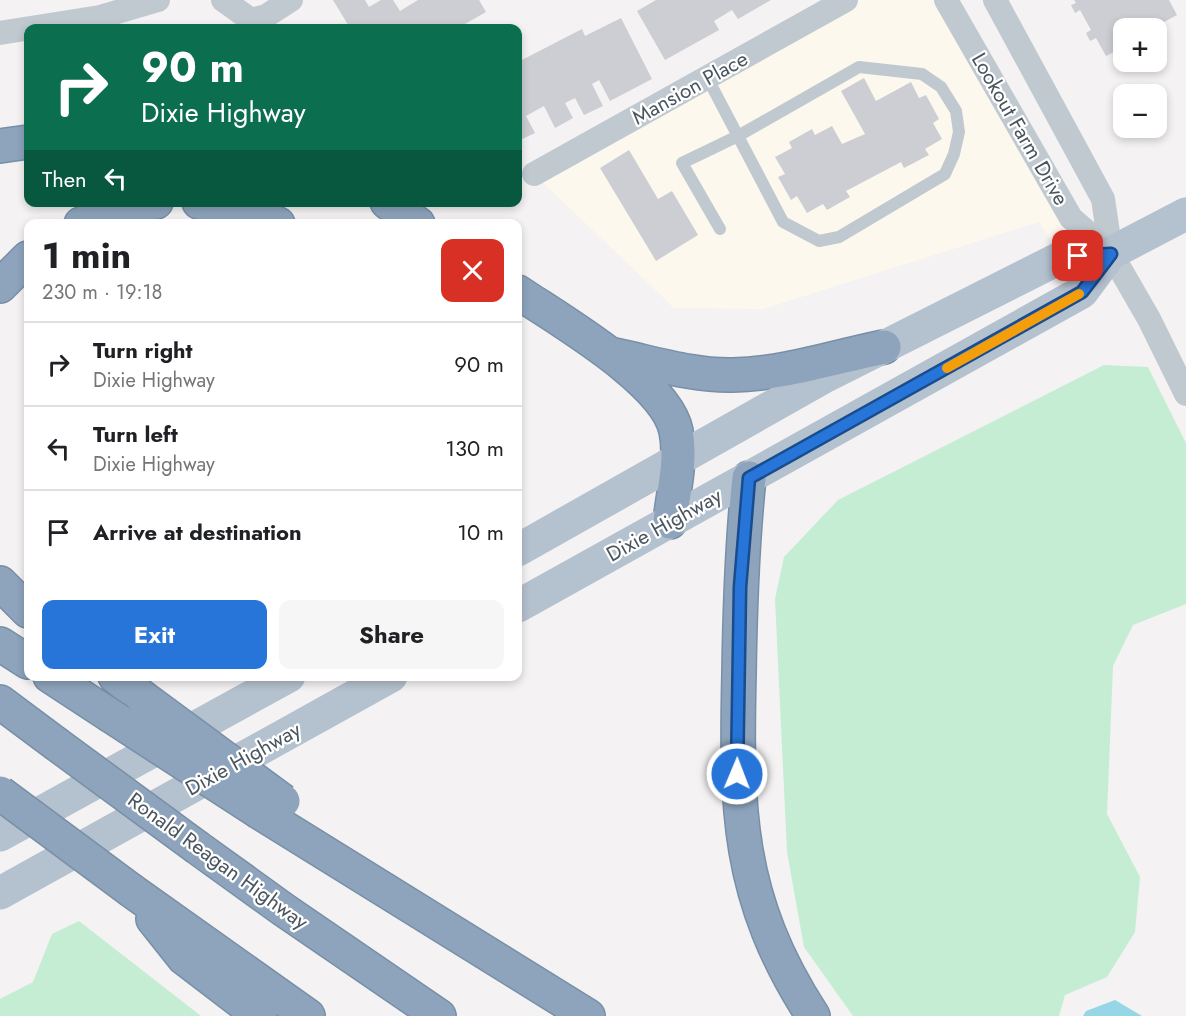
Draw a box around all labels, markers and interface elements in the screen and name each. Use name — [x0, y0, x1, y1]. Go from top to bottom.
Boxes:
map controls — [1113, 18, 1167, 138]
button: + — [1113, 18, 1167, 72]
text: 90 m — [141, 37, 244, 98]
street label: Mansion Place — [627, 44, 753, 132]
street label: Lookout Farm Drive — [964, 47, 1076, 211]
icon: right — [42, 48, 120, 126]
button: − — [1113, 84, 1167, 138]
text: Dixie Highway — [141, 93, 306, 132]
icon: left — [99, 162, 132, 195]
text: Then — [42, 163, 87, 195]
text: 1 min — [42, 229, 131, 281]
pin — [1052, 230, 1103, 281]
button: close — [441, 239, 504, 302]
icon: arrive — [1061, 239, 1094, 272]
text: 230 m · 19:18 — [42, 278, 162, 307]
text: Turn right — [93, 334, 193, 366]
icon: right — [42, 348, 75, 381]
text: 90 m — [454, 348, 504, 380]
text: Dixie Highway — [93, 366, 215, 395]
text: Turn left — [93, 418, 178, 450]
icon: left — [42, 432, 75, 465]
text: 130 m — [445, 432, 504, 464]
text: Dixie Highway — [93, 450, 215, 479]
street label: Dixie Highway — [601, 480, 728, 569]
icon: arrive — [42, 516, 75, 549]
text: Arrive at destination — [93, 516, 302, 548]
text: 10 m — [457, 516, 504, 548]
button: Exit — [42, 600, 267, 669]
button: Share — [279, 600, 504, 669]
street label: Dixie Highway — [180, 714, 307, 803]
position arrow — [705, 742, 769, 806]
street label: Ronald Reagan Highway — [122, 785, 315, 937]

